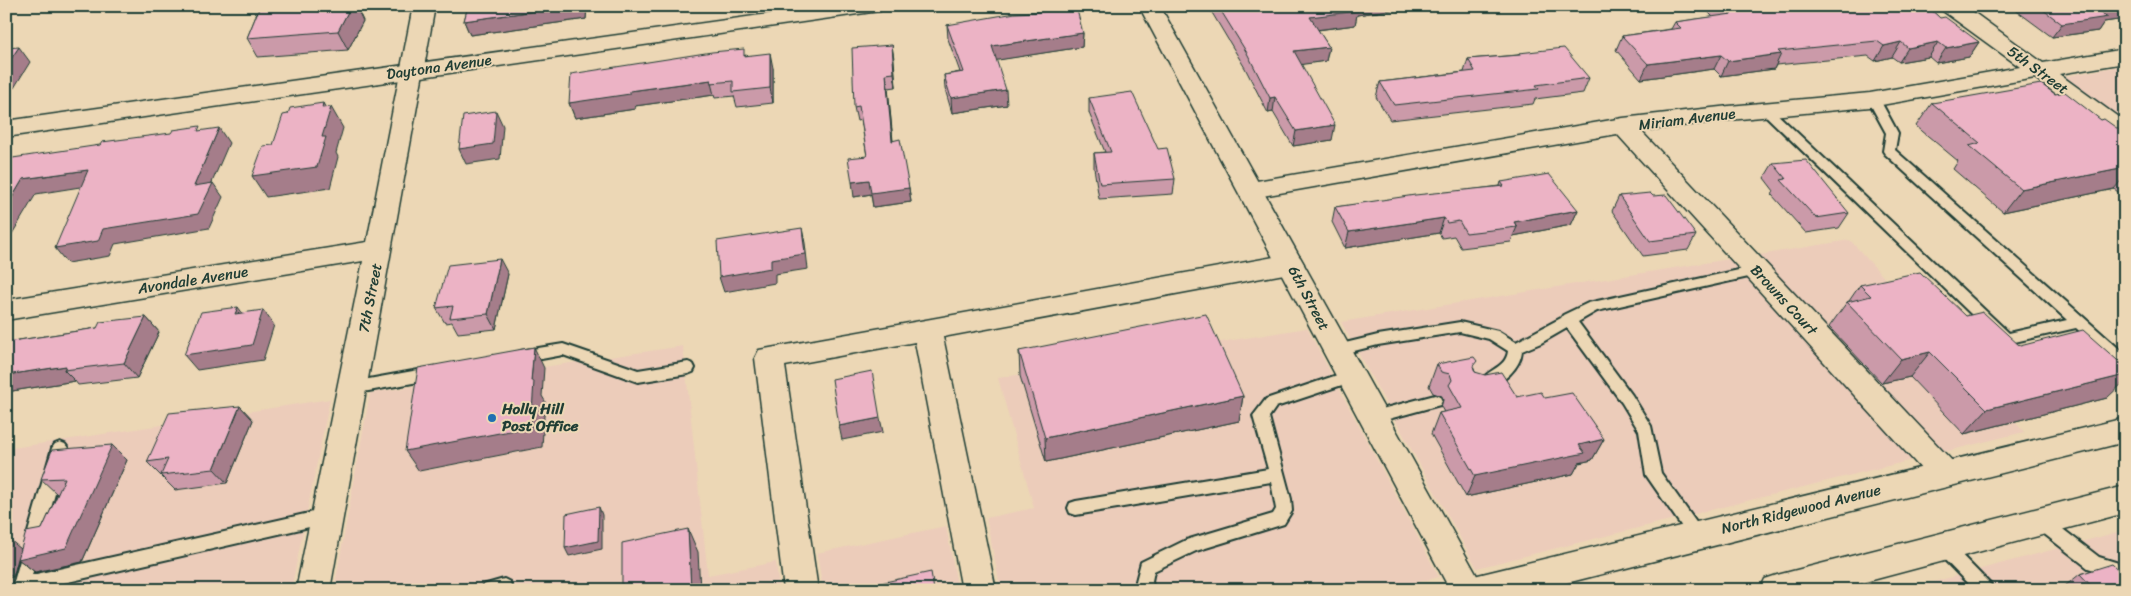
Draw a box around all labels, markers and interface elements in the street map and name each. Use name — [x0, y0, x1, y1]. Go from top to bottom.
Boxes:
street label: 5th Street — [2002, 39, 2075, 102]
street label: Daytona Avenue — [385, 47, 493, 87]
street label: Miriam Avenue — [1637, 100, 1737, 138]
street label: Avondale Avenue — [135, 258, 250, 302]
street label: Browns Court — [1744, 258, 1825, 342]
street label: 7th Street — [351, 261, 390, 335]
street label: 6th Street — [1281, 261, 1337, 336]
place label: Holly Hill Post Office — [501, 396, 579, 439]
marker: Holly Hill Post Office — [486, 412, 498, 424]
street label: North Ridgewood Avenue — [1718, 477, 1884, 541]

